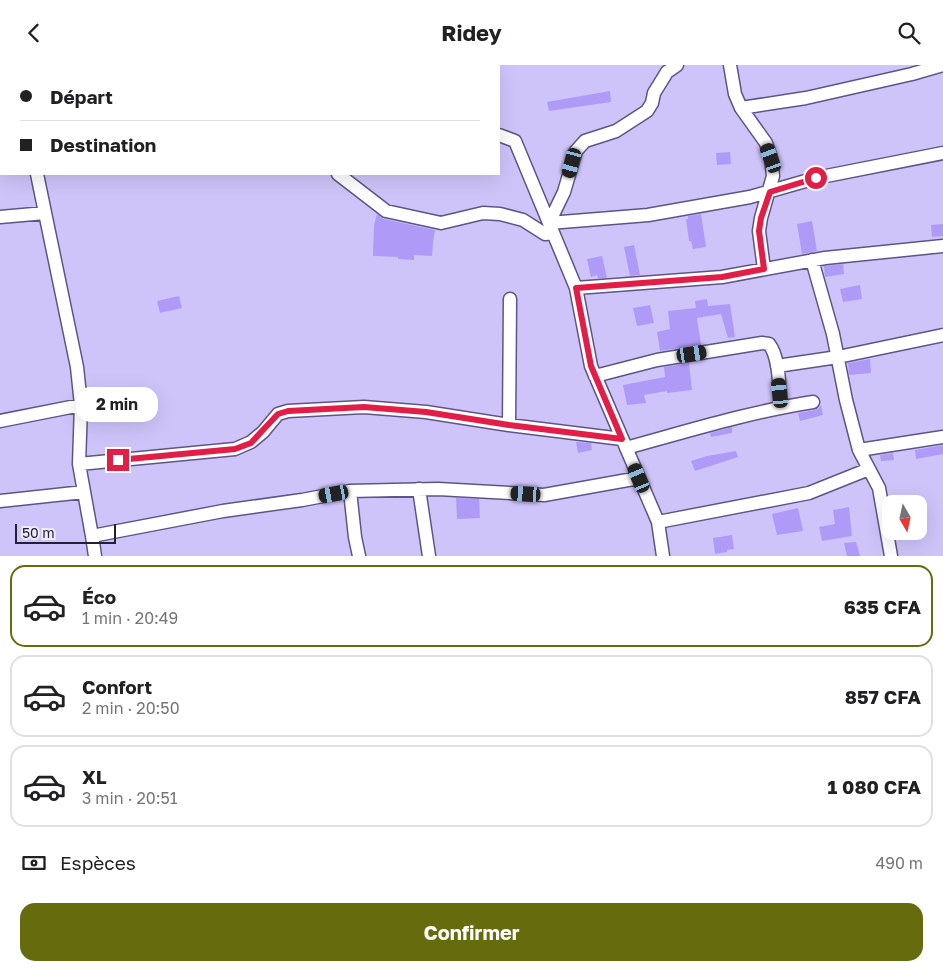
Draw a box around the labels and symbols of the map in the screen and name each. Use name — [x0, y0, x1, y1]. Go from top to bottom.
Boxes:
car — [758, 141, 783, 175]
car — [560, 147, 583, 179]
route start — [805, 167, 827, 189]
car — [676, 344, 707, 364]
car — [770, 377, 789, 409]
callout: 2 min — [77, 387, 159, 423]
route end — [107, 449, 129, 471]
car — [626, 461, 651, 495]
car — [317, 484, 350, 504]
car — [510, 486, 541, 502]
north arrow — [882, 495, 928, 540]
scale bar — [15, 521, 116, 544]

